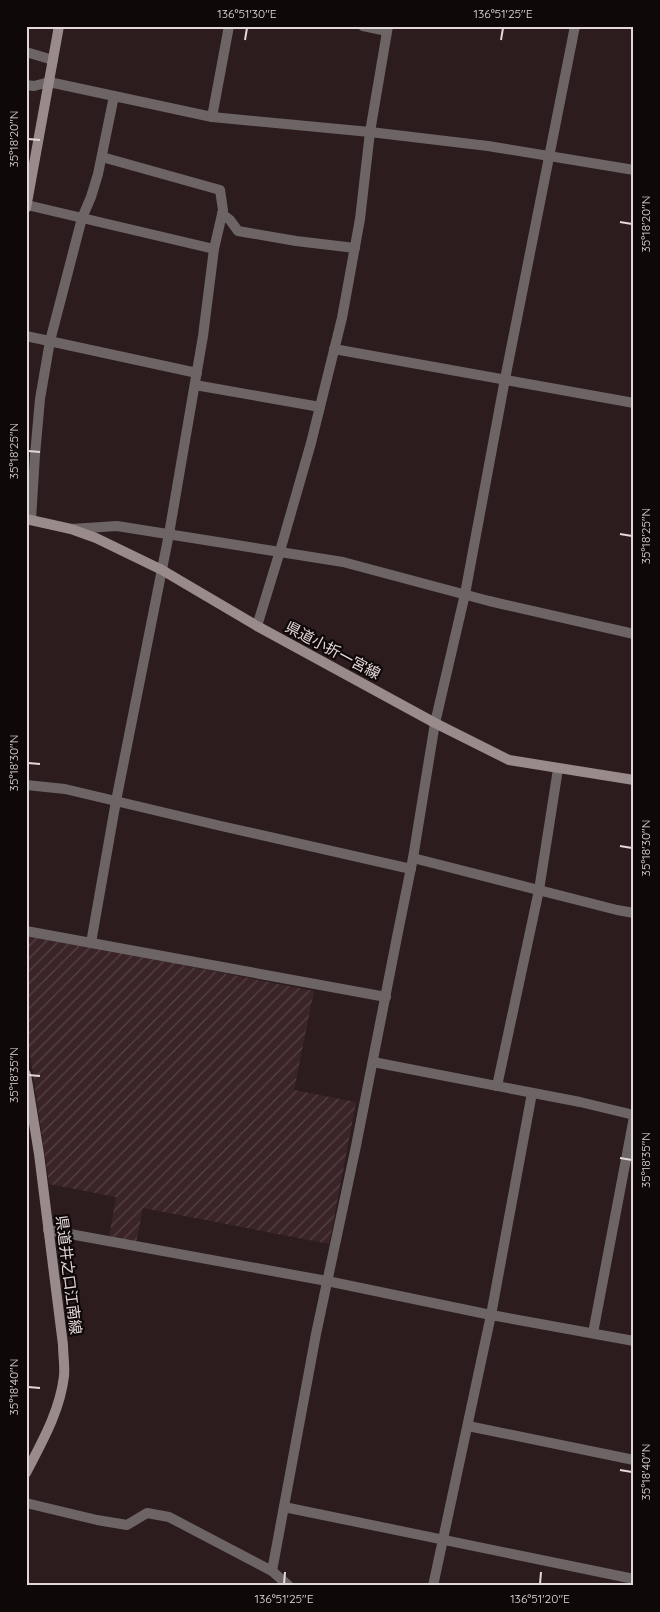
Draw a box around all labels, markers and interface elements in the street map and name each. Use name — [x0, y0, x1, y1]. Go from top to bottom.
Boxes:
text: 136°51'30"E — [217, 6, 277, 21]
text: 136°51'25"E — [473, 6, 533, 21]
text: 35°18'20"N — [6, 110, 21, 168]
text: 35°18'20"N — [638, 195, 653, 253]
text: 35°18'25"N — [6, 423, 21, 479]
text: 35°18'25"N — [638, 508, 653, 564]
street label: 県道小折一宮線 — [282, 617, 384, 683]
text: 35°18'30"N — [6, 735, 21, 791]
text: 35°18'30"N — [638, 820, 653, 876]
text: 35°18'35"N — [6, 1047, 21, 1103]
text: 35°18'35"N — [638, 1132, 653, 1188]
street label: 県道井之口江南線 — [52, 1214, 86, 1336]
text: 35°18'40"N — [6, 1359, 21, 1415]
text: 35°18'40"N — [638, 1444, 653, 1500]
text: 136°51'25"E — [254, 1591, 314, 1606]
text: 136°51'20"E — [510, 1591, 570, 1606]

